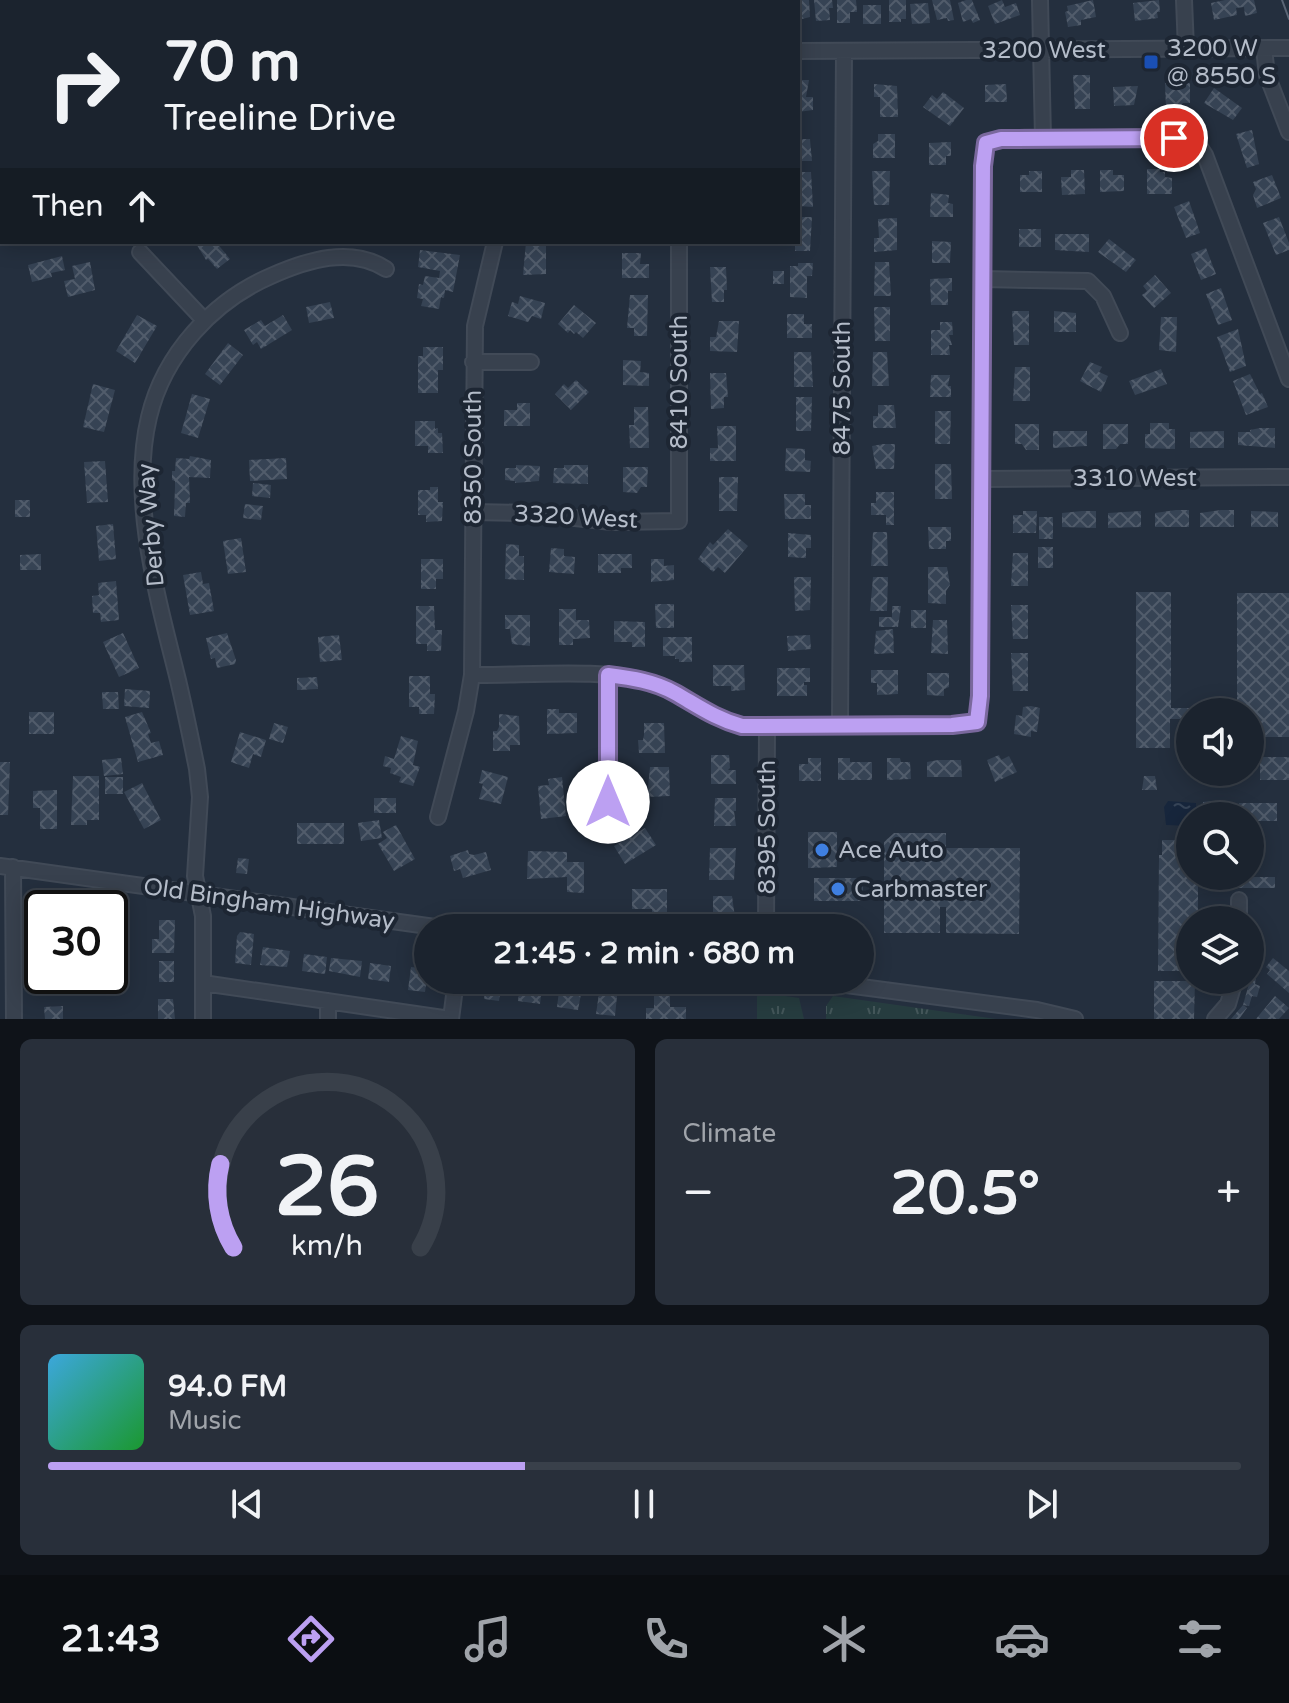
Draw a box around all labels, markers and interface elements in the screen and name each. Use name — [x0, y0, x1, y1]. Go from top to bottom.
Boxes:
text: 70 m — [164, 29, 300, 96]
icon: right — [32, 32, 136, 136]
place label: 3200 W @ 8550 S — [1167, 34, 1276, 91]
street label: 3200 West — [982, 36, 1106, 65]
marker: 3200 W @ 8550 S — [1142, 53, 1160, 71]
text: Treeline Drive — [164, 97, 396, 140]
pin — [1140, 104, 1208, 172]
icon: arrive — [1152, 116, 1196, 160]
icon: ahead — [120, 184, 164, 228]
text: Then — [32, 188, 104, 225]
street label: 8410 South — [665, 315, 694, 449]
street label: 8475 South — [828, 321, 857, 455]
street label: 8350 South — [459, 390, 488, 524]
street label: Derby Way — [131, 462, 171, 588]
street label: 3310 West — [1073, 464, 1197, 493]
street label: 3320 West — [513, 499, 639, 535]
map controls — [1176, 698, 1264, 994]
button: sound — [1176, 698, 1264, 786]
position arrow — [566, 760, 650, 844]
street label: 8395 South — [753, 760, 782, 894]
button: search — [1176, 802, 1264, 890]
place label: Ace Auto — [838, 836, 944, 865]
marker: Ace Auto — [813, 841, 831, 859]
street label: Old Bingham Highway — [141, 872, 397, 936]
place label: Carbmaster — [854, 875, 988, 904]
marker: Carbmaster — [829, 880, 847, 898]
speed limit sign: 30 — [24, 890, 128, 994]
button: layers — [1176, 906, 1264, 994]
text: 21:45 · 2 min · 680 m — [493, 935, 795, 972]
text: Climate — [683, 1118, 776, 1149]
text: 26 — [275, 1138, 379, 1238]
text: 20.5° — [890, 1158, 1040, 1230]
text: − — [683, 1167, 714, 1220]
text: + — [1216, 1167, 1241, 1220]
text: km/h — [291, 1229, 363, 1263]
text: 94.0 FM — [168, 1368, 287, 1405]
text: Music — [168, 1405, 241, 1436]
icon: previous — [225, 1482, 269, 1526]
icon: pause — [622, 1482, 666, 1526]
icon: next — [1020, 1482, 1064, 1526]
icon: directions — [283, 1611, 339, 1667]
icon: music — [460, 1611, 516, 1667]
icon: phone — [638, 1611, 694, 1667]
icon: climate — [816, 1611, 872, 1667]
icon: car — [994, 1611, 1050, 1667]
icon: filters — [1172, 1611, 1228, 1667]
text: 21:43 — [61, 1618, 161, 1661]

